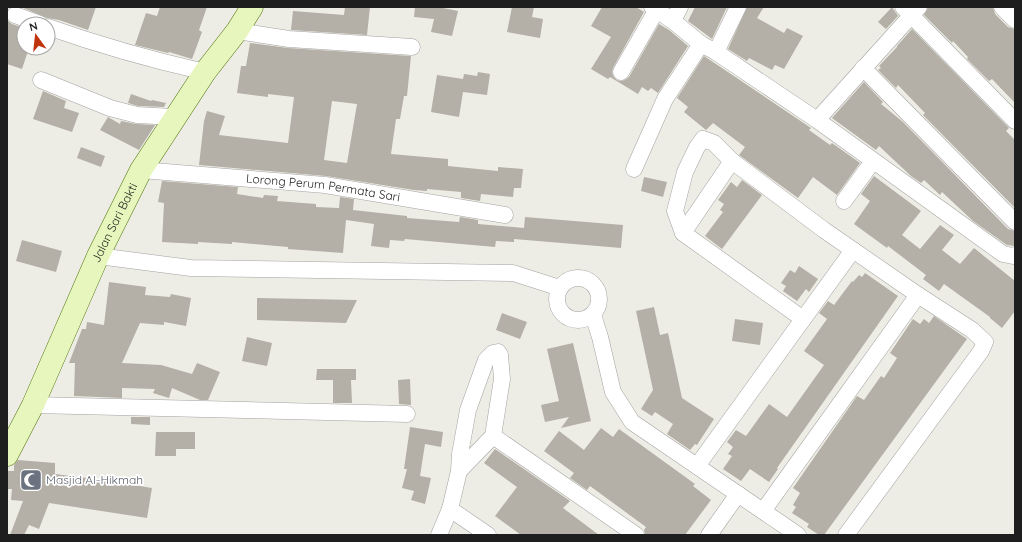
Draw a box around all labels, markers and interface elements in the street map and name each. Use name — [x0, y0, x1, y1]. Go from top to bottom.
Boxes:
north arrow — [16, 16, 56, 56]
text: N — [28, 19, 39, 34]
street label: Lorong Perum Permata Sari — [246, 171, 401, 204]
street label: Jalan Sari Bakti — [88, 180, 140, 265]
mosque icon: Masjid Al-Hikmah — [18, 467, 44, 493]
place label: Masjid Al-Hikmah — [46, 472, 143, 487]

